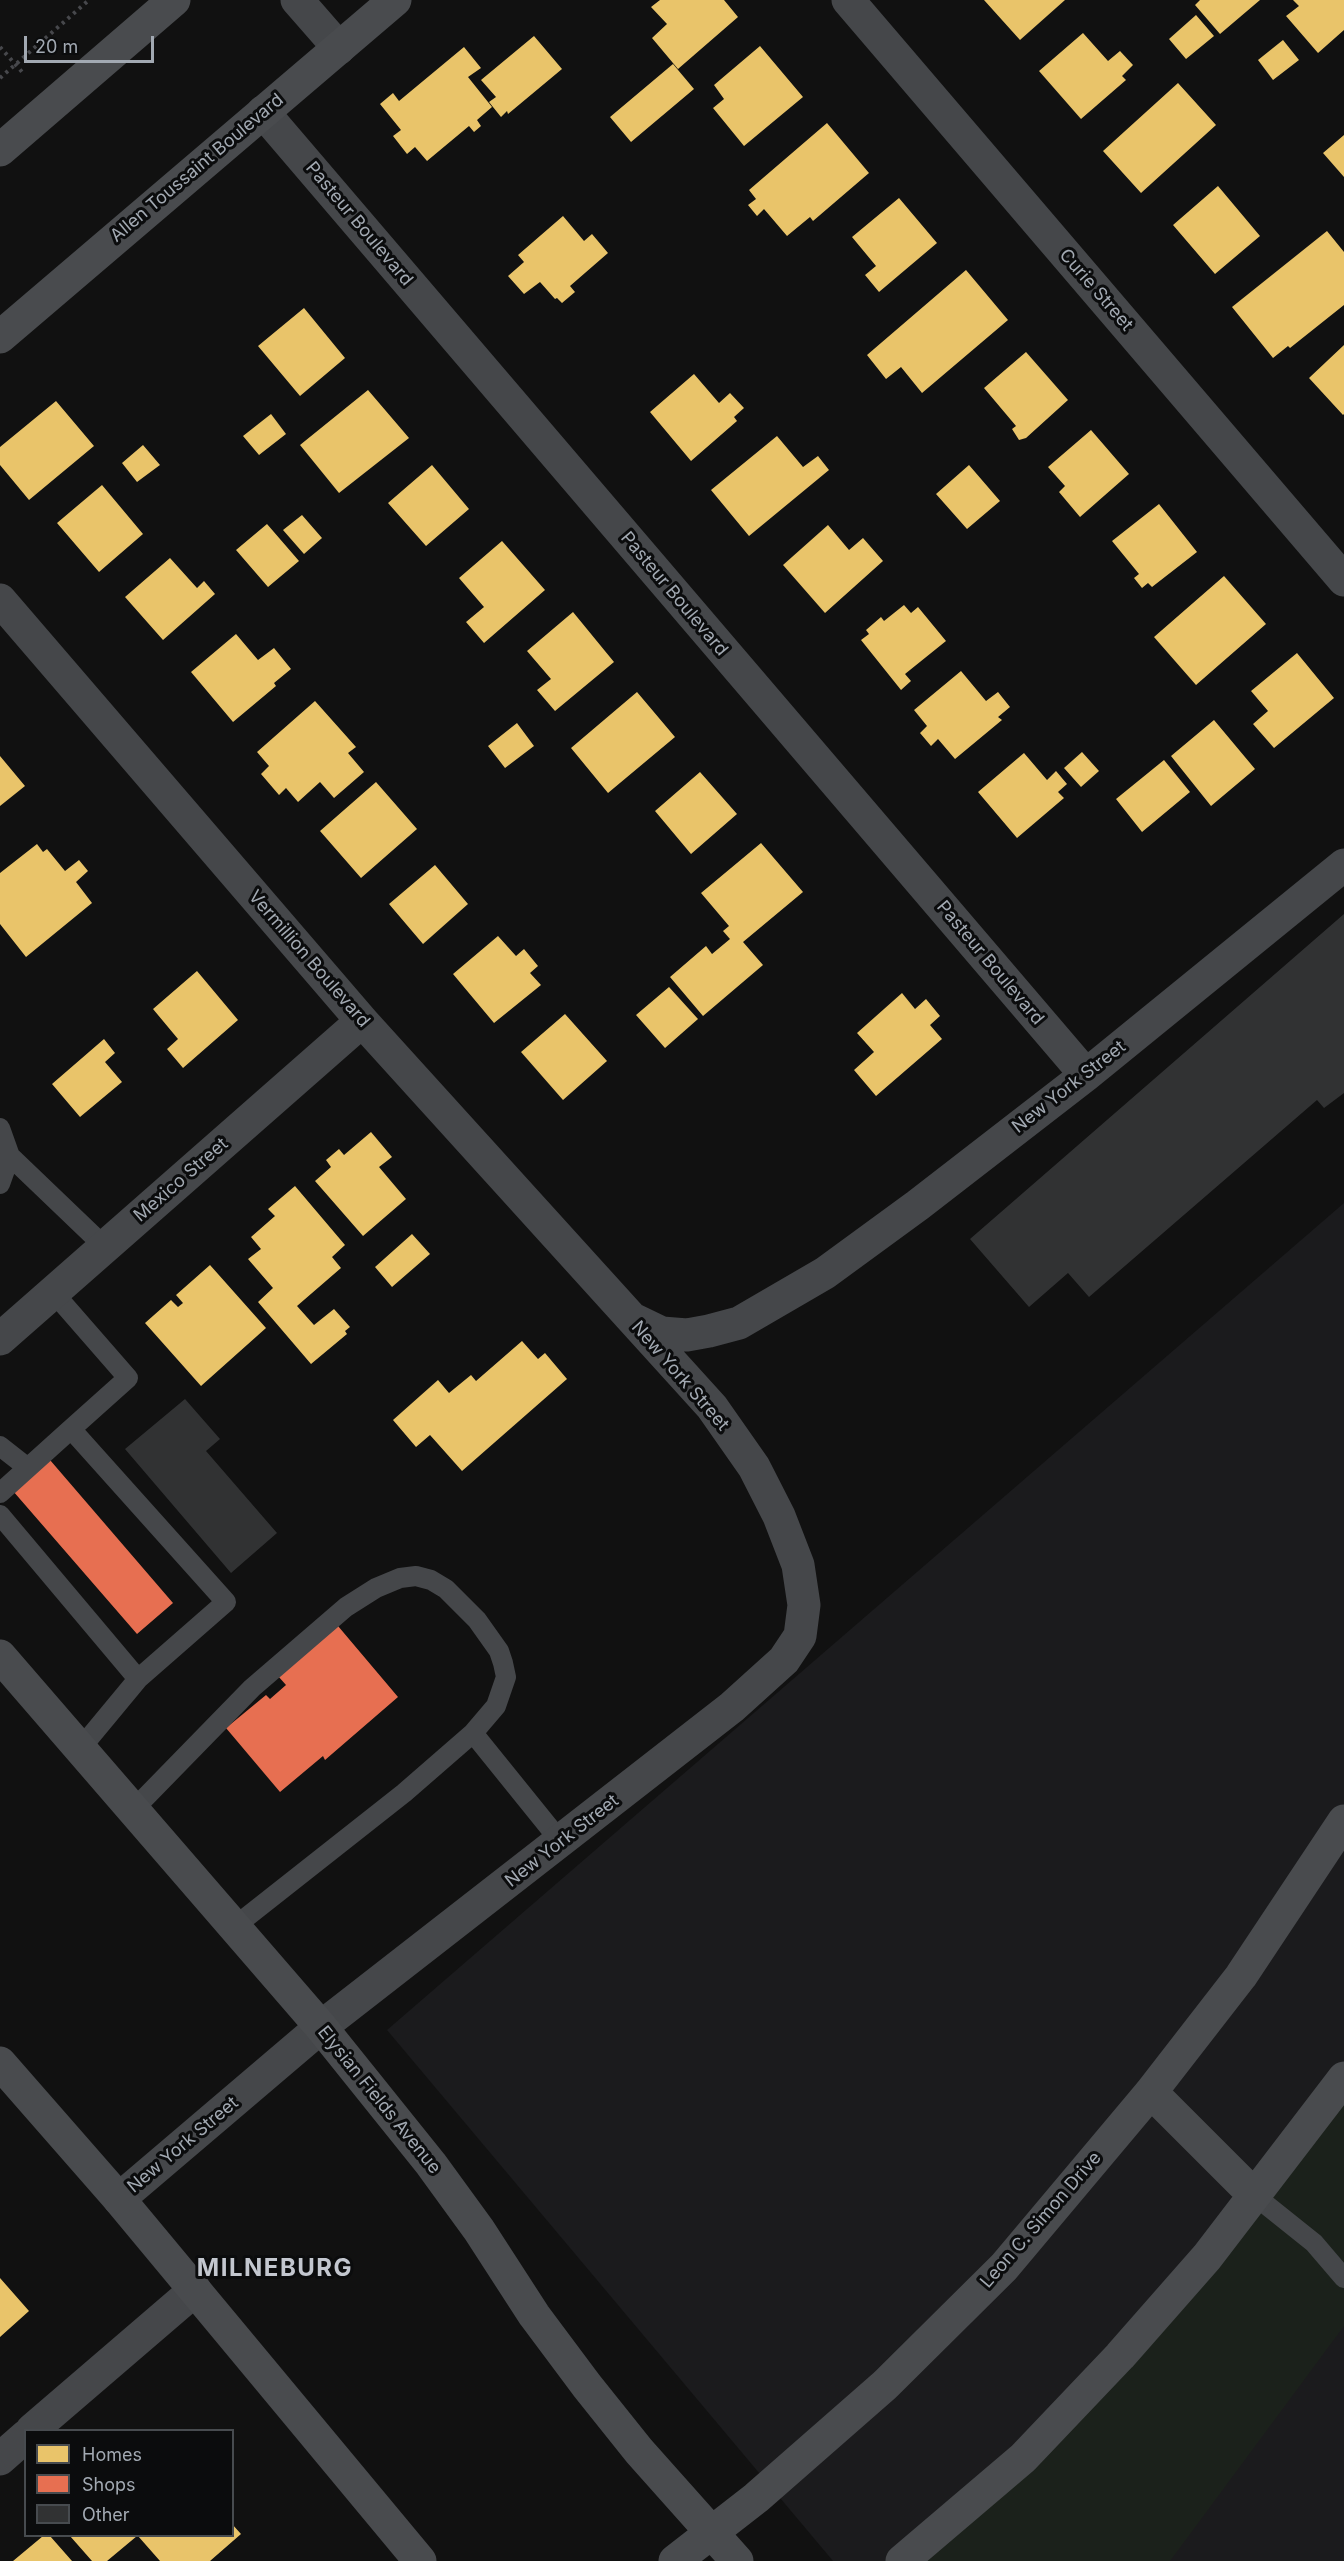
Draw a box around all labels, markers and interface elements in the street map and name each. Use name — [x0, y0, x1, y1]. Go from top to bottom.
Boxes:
scale bar — [27, 24, 158, 62]
text: 20 m — [35, 36, 78, 57]
street label: Allen Toussaint Boulevard — [106, 89, 288, 247]
street label: Pasteur Boulevard — [301, 158, 417, 290]
street label: Curie Street — [1055, 245, 1137, 335]
street label: Pasteur Boulevard — [616, 528, 732, 660]
street label: Vermillion Boulevard — [244, 886, 374, 1032]
street label: Pasteur Boulevard — [932, 897, 1048, 1029]
street label: New York Street — [1008, 1036, 1130, 1138]
street label: Mexico Street — [130, 1133, 232, 1227]
street label: New York Street — [627, 1317, 733, 1435]
street label: New York Street — [501, 1790, 623, 1892]
street label: Elysian Fields Avenue — [313, 2022, 445, 2178]
street label: New York Street — [123, 2092, 243, 2198]
street label: Leon C. Simon Drive — [976, 2147, 1106, 2293]
district label: MILNEBURG — [197, 2255, 353, 2283]
legend — [24, 2429, 234, 2537]
text: Homes — [82, 2444, 142, 2465]
text: Shops — [82, 2474, 136, 2495]
text: Other — [82, 2504, 130, 2525]

